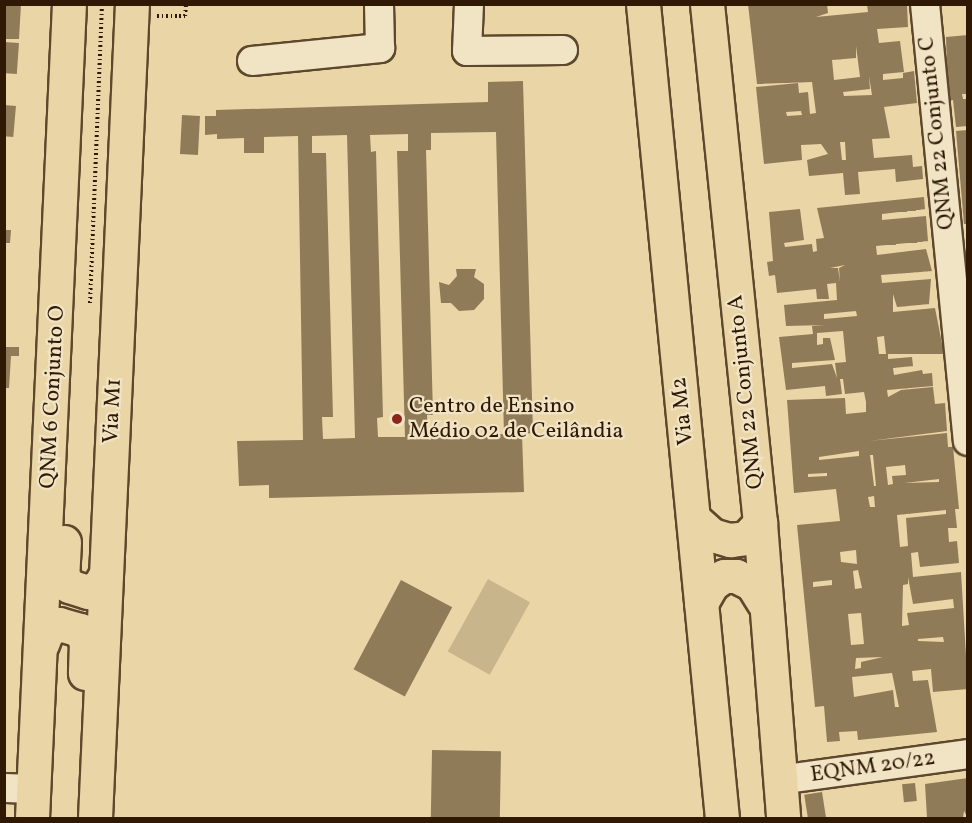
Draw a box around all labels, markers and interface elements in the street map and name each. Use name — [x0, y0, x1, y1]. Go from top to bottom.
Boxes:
street label: QNM 22 Conjunto C — [914, 35, 960, 231]
street label: QNM 22 Conjunto A — [723, 293, 769, 491]
street label: QNM 6 Conjunto O — [35, 305, 71, 489]
street label: Via M2 — [666, 376, 700, 446]
street label: Via M1 — [98, 378, 128, 444]
place label: Centro de Ensino Médio 02 de Ceilândia — [409, 393, 623, 445]
marker: Centro de Ensino Médio 02 de Ceilândia — [390, 412, 404, 426]
street label: EQNM 20/22 — [809, 745, 937, 789]

